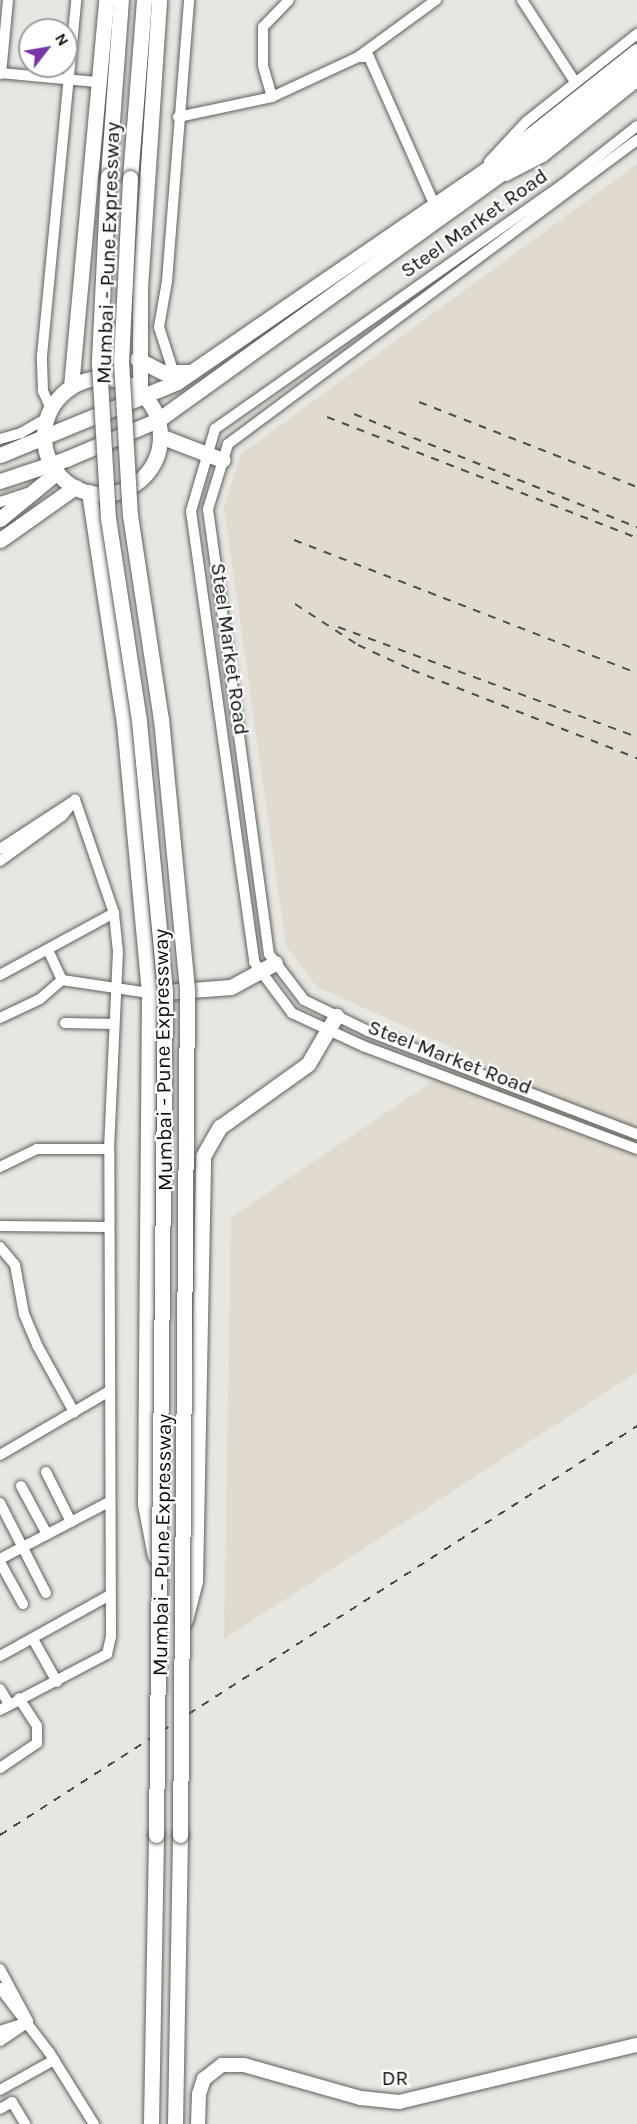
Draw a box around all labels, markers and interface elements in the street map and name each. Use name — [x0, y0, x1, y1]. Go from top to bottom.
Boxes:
north arrow — [18, 18, 78, 78]
text: N — [51, 30, 73, 49]
street label: Mumbai - Pune Expressway — [91, 121, 125, 385]
street label: Steel Market Road — [396, 163, 552, 283]
street label: Steel Market Road — [205, 561, 255, 737]
street label: Mumbai - Pune Expressway — [148, 929, 178, 1191]
street label: Steel Market Road — [364, 1014, 536, 1100]
street label: Mumbai - Pune Expressway — [147, 1414, 177, 1676]
street label: DR — [381, 2065, 409, 2091]

